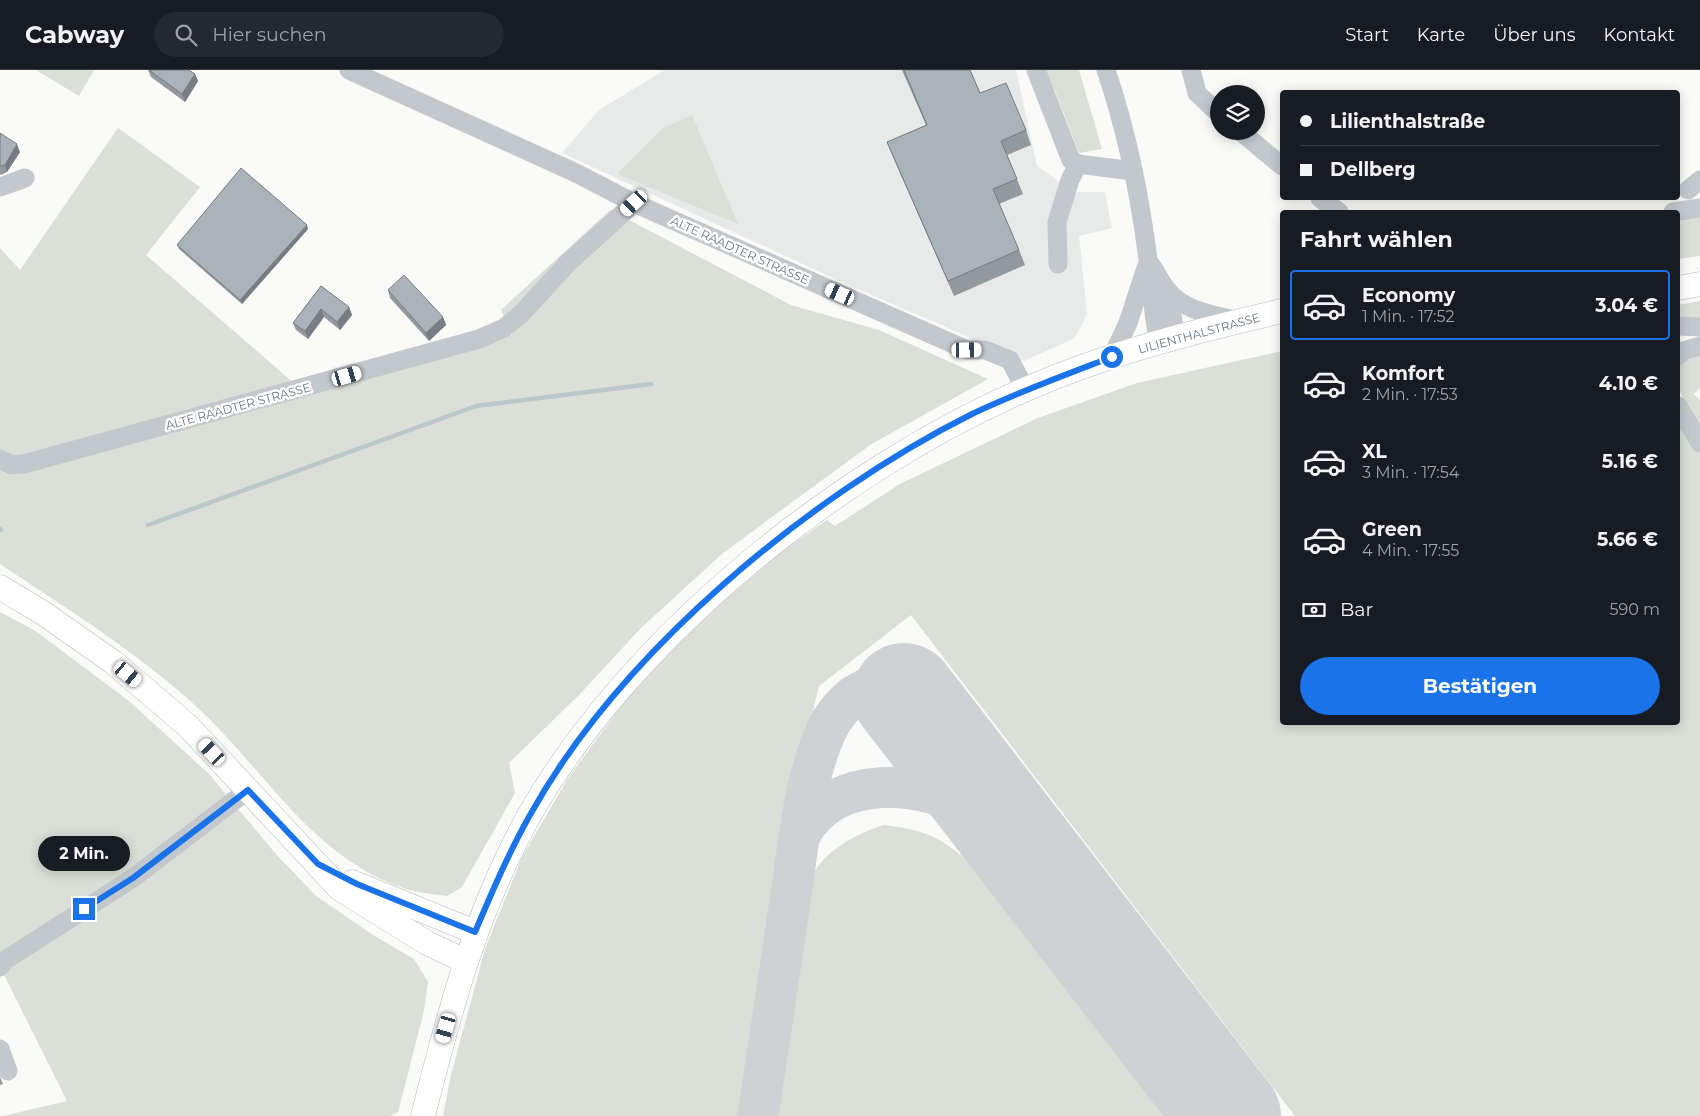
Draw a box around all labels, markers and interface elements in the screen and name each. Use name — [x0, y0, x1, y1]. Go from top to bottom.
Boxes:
search box — [154, 12, 504, 57]
text: Cabway — [25, 20, 124, 49]
icon: search — [172, 21, 200, 49]
text: Hier suchen — [212, 23, 327, 46]
text: Start — [1345, 24, 1389, 46]
text: Karte — [1417, 24, 1465, 46]
text: Über uns — [1493, 24, 1576, 46]
text: Kontakt — [1604, 24, 1675, 46]
map controls — [1210, 85, 1265, 140]
button: layers — [1210, 85, 1265, 140]
text: Lilienthalstraße — [1330, 110, 1485, 133]
text: Dellberg — [1330, 158, 1416, 181]
car — [617, 187, 650, 219]
street label: ALTE RAADTER STRASSE — [669, 213, 811, 287]
text: Fahrt wählen — [1300, 226, 1453, 253]
car — [823, 281, 856, 307]
icon: car — [1302, 283, 1347, 328]
text: Economy — [1362, 284, 1455, 307]
text: 3.04 € — [1595, 294, 1658, 317]
text: 1 Min. · 17:52 — [1362, 307, 1455, 326]
street label: LILIENTHALSTRASSE — [1136, 310, 1262, 356]
car — [951, 342, 982, 358]
route start — [1101, 346, 1123, 368]
icon: car — [1302, 361, 1347, 406]
text: Komfort — [1362, 362, 1444, 385]
car — [330, 365, 363, 387]
text: 4.10 € — [1599, 372, 1658, 395]
street label: ALTE RAADTER STRASSE — [164, 379, 312, 433]
text: 2 Min. · 17:53 — [1362, 385, 1458, 404]
icon: car — [1302, 439, 1347, 484]
text: XL — [1362, 440, 1387, 463]
text: 5.16 € — [1602, 450, 1658, 473]
text: 3 Min. · 17:54 — [1362, 463, 1459, 482]
icon: car — [1302, 517, 1347, 562]
text: Green — [1362, 518, 1422, 541]
text: 5.66 € — [1597, 528, 1658, 551]
text: 4 Min. · 17:55 — [1362, 541, 1459, 560]
icon: cash — [1300, 596, 1328, 624]
text: Bar — [1340, 598, 1373, 621]
text: 590 m — [1609, 600, 1660, 619]
button: Bestätigen — [1300, 657, 1660, 715]
car — [111, 659, 144, 689]
car — [196, 736, 227, 768]
callout: 2 Min. — [38, 836, 130, 872]
text: 2 Min. — [59, 844, 109, 863]
route end — [73, 898, 95, 920]
car — [434, 1012, 457, 1044]

